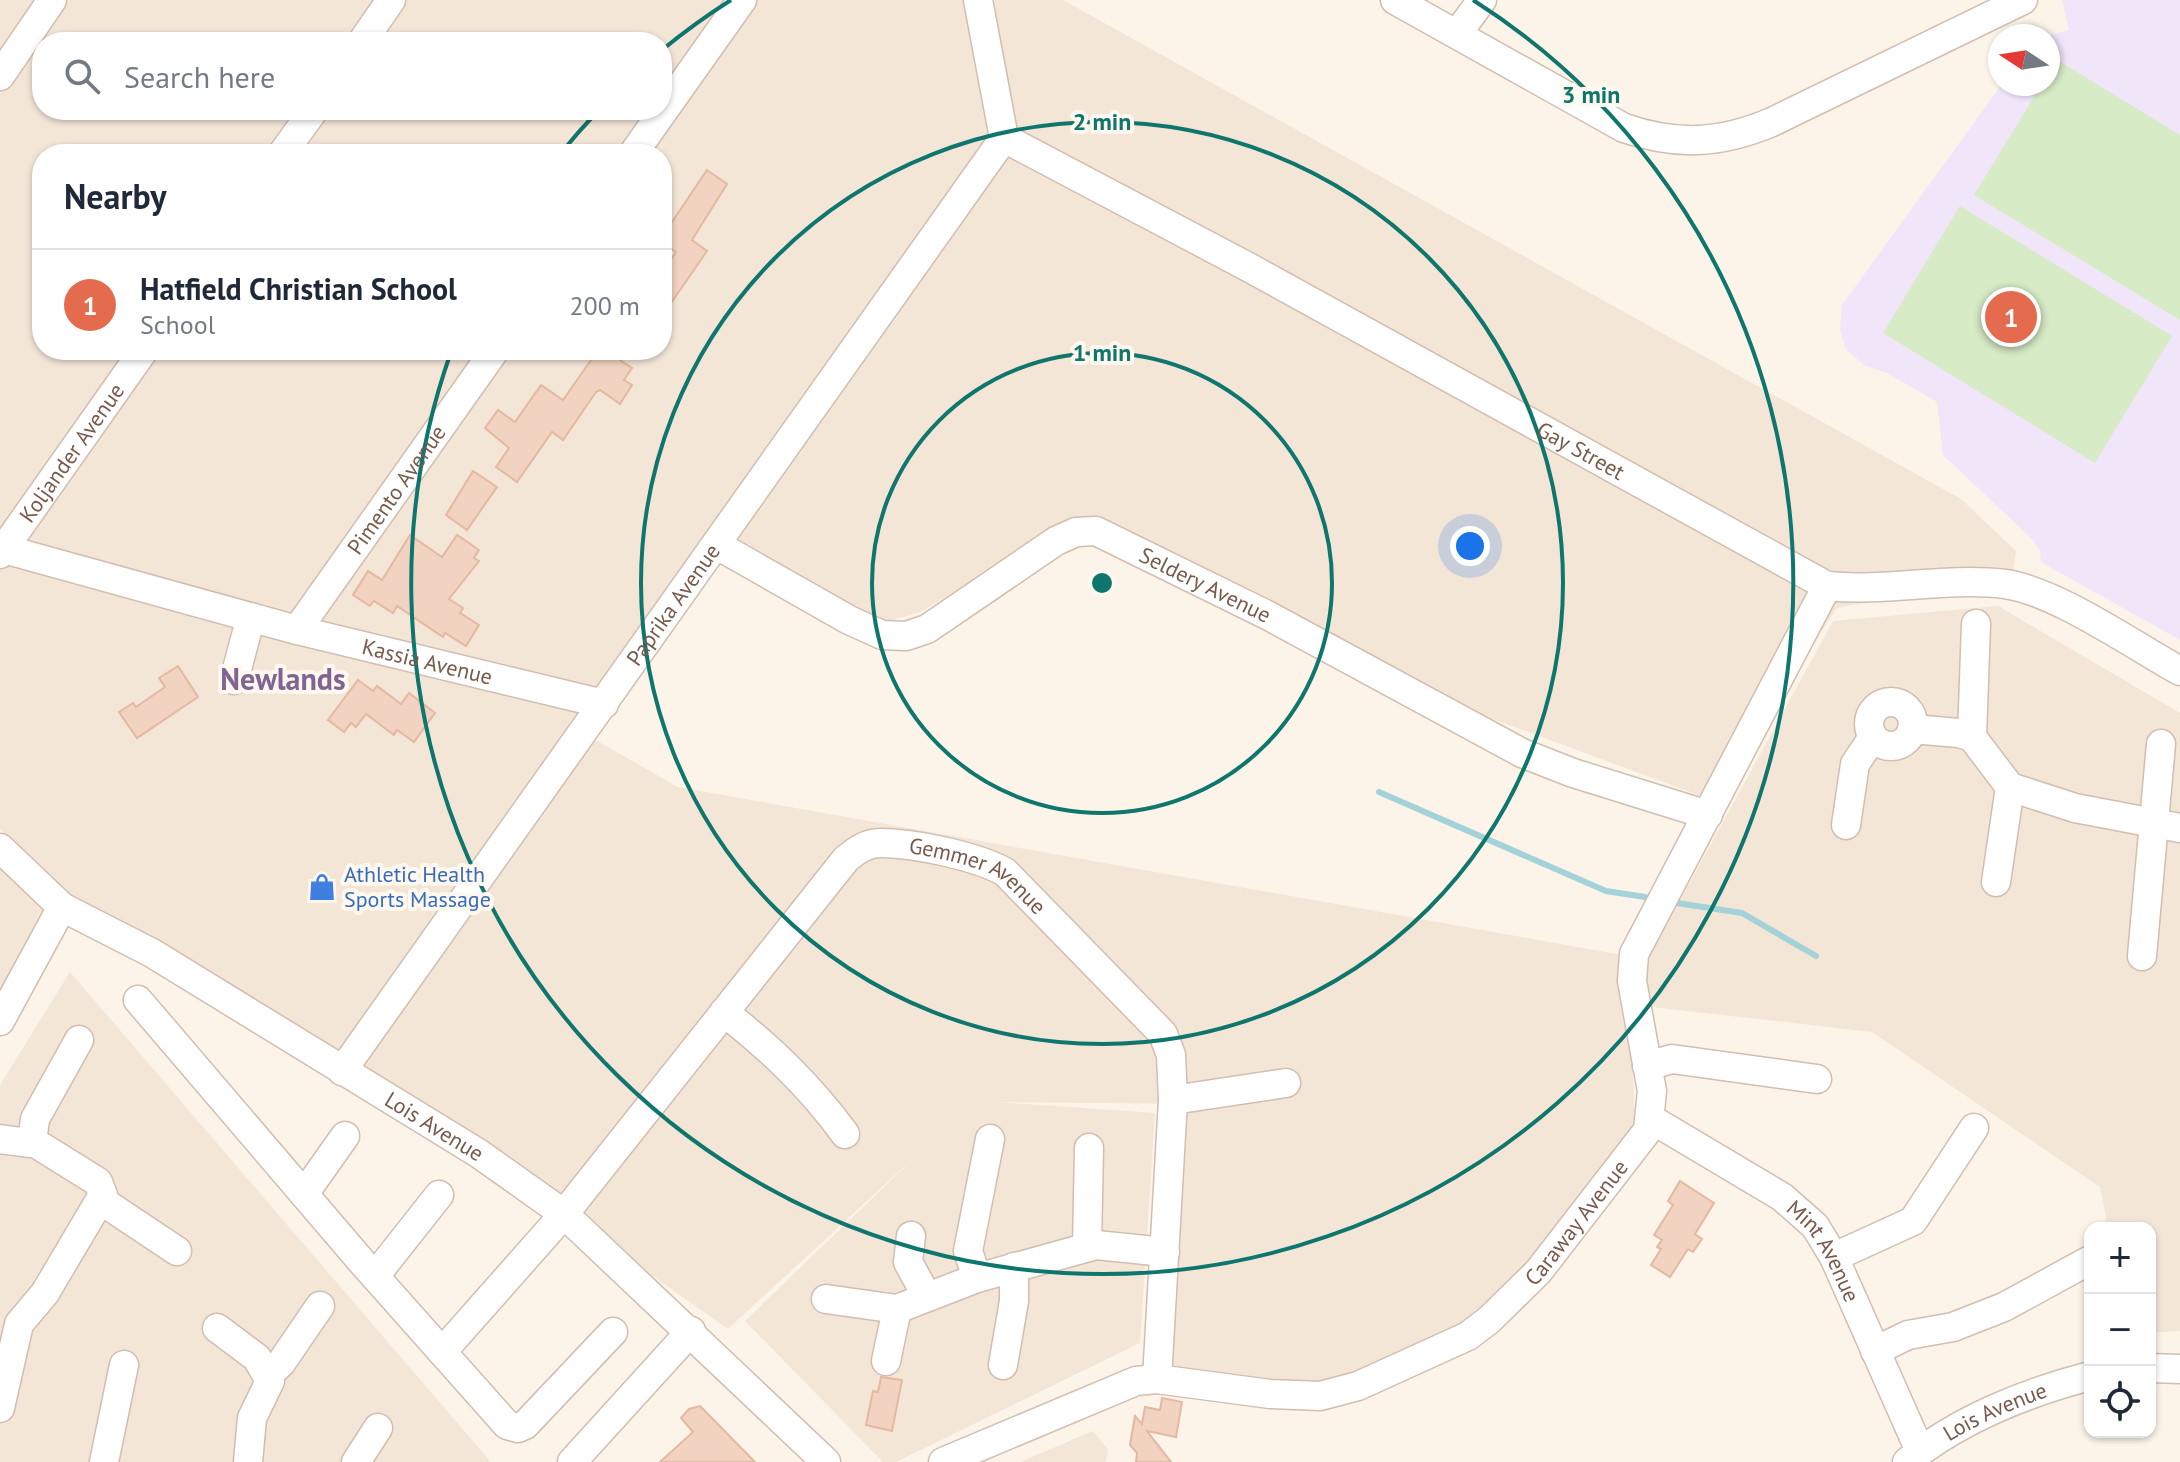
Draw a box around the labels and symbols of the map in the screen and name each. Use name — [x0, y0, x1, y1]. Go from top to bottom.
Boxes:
north arrow — [1988, 24, 2060, 96]
text: 3 min — [1562, 79, 1620, 110]
text: 2 min — [1073, 106, 1131, 137]
pin: 1 — [1985, 287, 2037, 347]
text: 1 min — [1073, 337, 1131, 368]
street label: Koljander Avenue — [13, 378, 130, 528]
street label: Gay Street — [1532, 415, 1630, 486]
street label: Pimento Avenue — [341, 419, 452, 560]
your location — [1450, 526, 1490, 566]
street label: Paprika Avenue — [620, 538, 726, 671]
street label: Seldery Avenue — [1135, 540, 1276, 629]
centre of rings — [1088, 569, 1116, 597]
street label: Kassia Avenue — [359, 632, 495, 691]
district label: Newlands — [220, 659, 346, 698]
street label: Gemmer Avenue — [907, 831, 1052, 920]
place label: Athletic Health Sports Massage — [344, 860, 491, 913]
shop icon: Athletic Health Sports Massage — [307, 872, 337, 902]
street label: Lois Avenue — [380, 1085, 489, 1167]
street label: Caraway Avenue — [1519, 1154, 1634, 1291]
street label: Mint Avenue — [1781, 1194, 1866, 1306]
street label: Lois Avenue — [1938, 1376, 2050, 1447]

